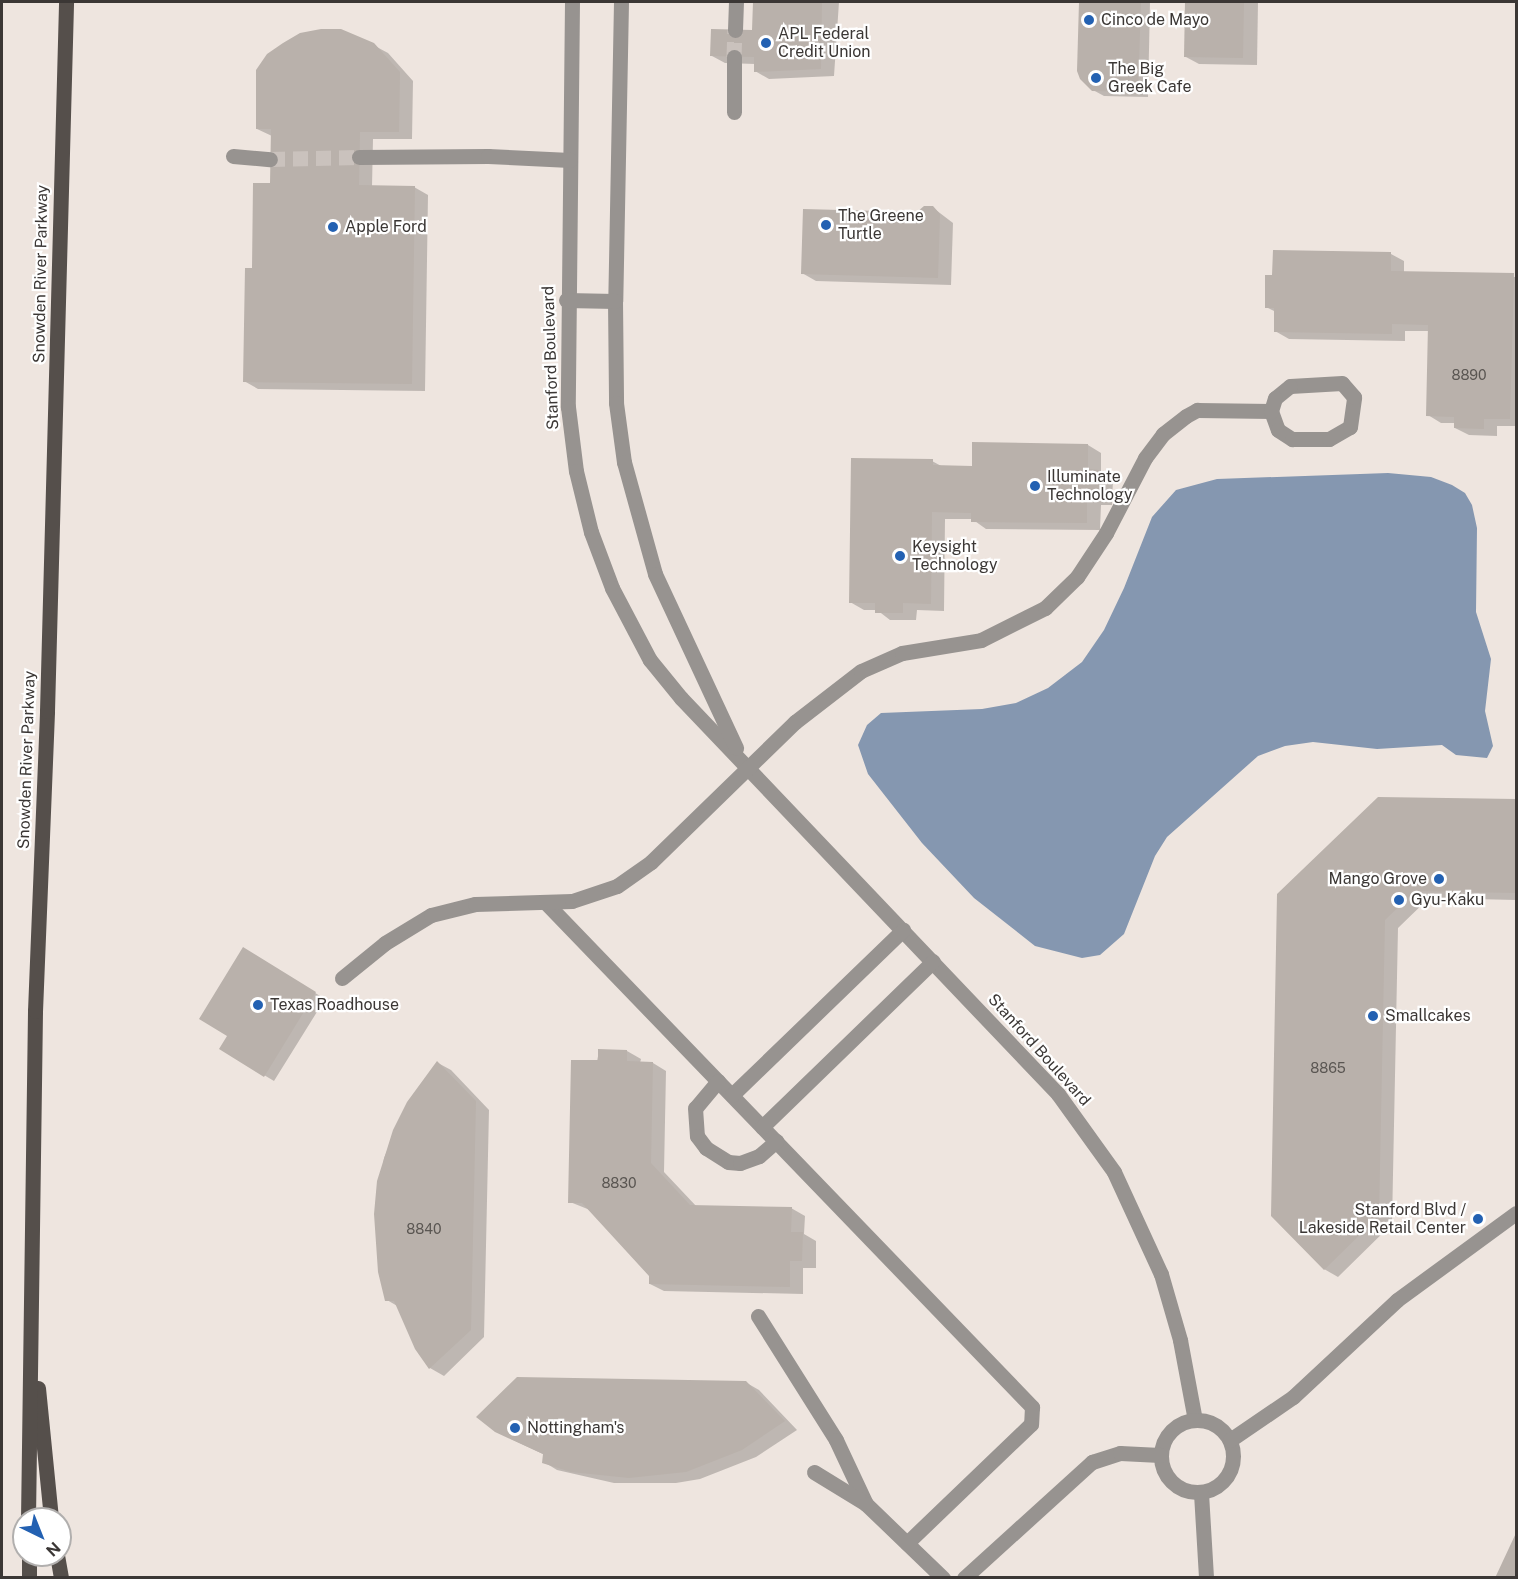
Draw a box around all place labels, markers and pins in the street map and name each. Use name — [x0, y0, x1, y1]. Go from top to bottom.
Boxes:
place label: Cinco de Mayo — [1101, 10, 1210, 30]
marker: Cinco de Mayo — [1082, 13, 1096, 27]
place label: APL Federal Credit Union — [778, 24, 871, 62]
marker: APL Federal Credit Union — [759, 36, 773, 50]
place label: The Big Greek Cafe — [1108, 59, 1192, 97]
marker: The Big Greek Cafe — [1089, 71, 1103, 85]
place label: The Greene Turtle — [838, 206, 924, 244]
place label: Apple Ford — [345, 217, 427, 237]
marker: The Greene Turtle — [819, 218, 833, 232]
marker: Apple Ford — [326, 220, 340, 234]
place label: Illuminate Technology — [1047, 467, 1133, 505]
marker: Illuminate Technology — [1028, 479, 1042, 493]
place label: Keysight Technology — [912, 537, 998, 575]
marker: Keysight Technology — [893, 549, 907, 563]
place label: Mango Grove — [1328, 869, 1427, 889]
marker: Mango Grove — [1432, 872, 1446, 886]
place label: Gyu-Kaku — [1411, 890, 1484, 910]
marker: Gyu-Kaku — [1392, 893, 1406, 907]
place label: Texas Roadhouse — [270, 995, 399, 1015]
marker: Texas Roadhouse — [251, 998, 265, 1012]
place label: Smallcakes — [1385, 1006, 1471, 1026]
marker: Smallcakes — [1366, 1009, 1380, 1023]
place label: Stanford Blvd / Lakeside Retail Center — [1299, 1200, 1466, 1238]
marker: Stanford Blvd / Lakeside Retail Center — [1471, 1212, 1485, 1226]
place label: Nottingham's — [527, 1418, 624, 1438]
marker: Nottingham's — [508, 1421, 522, 1435]

